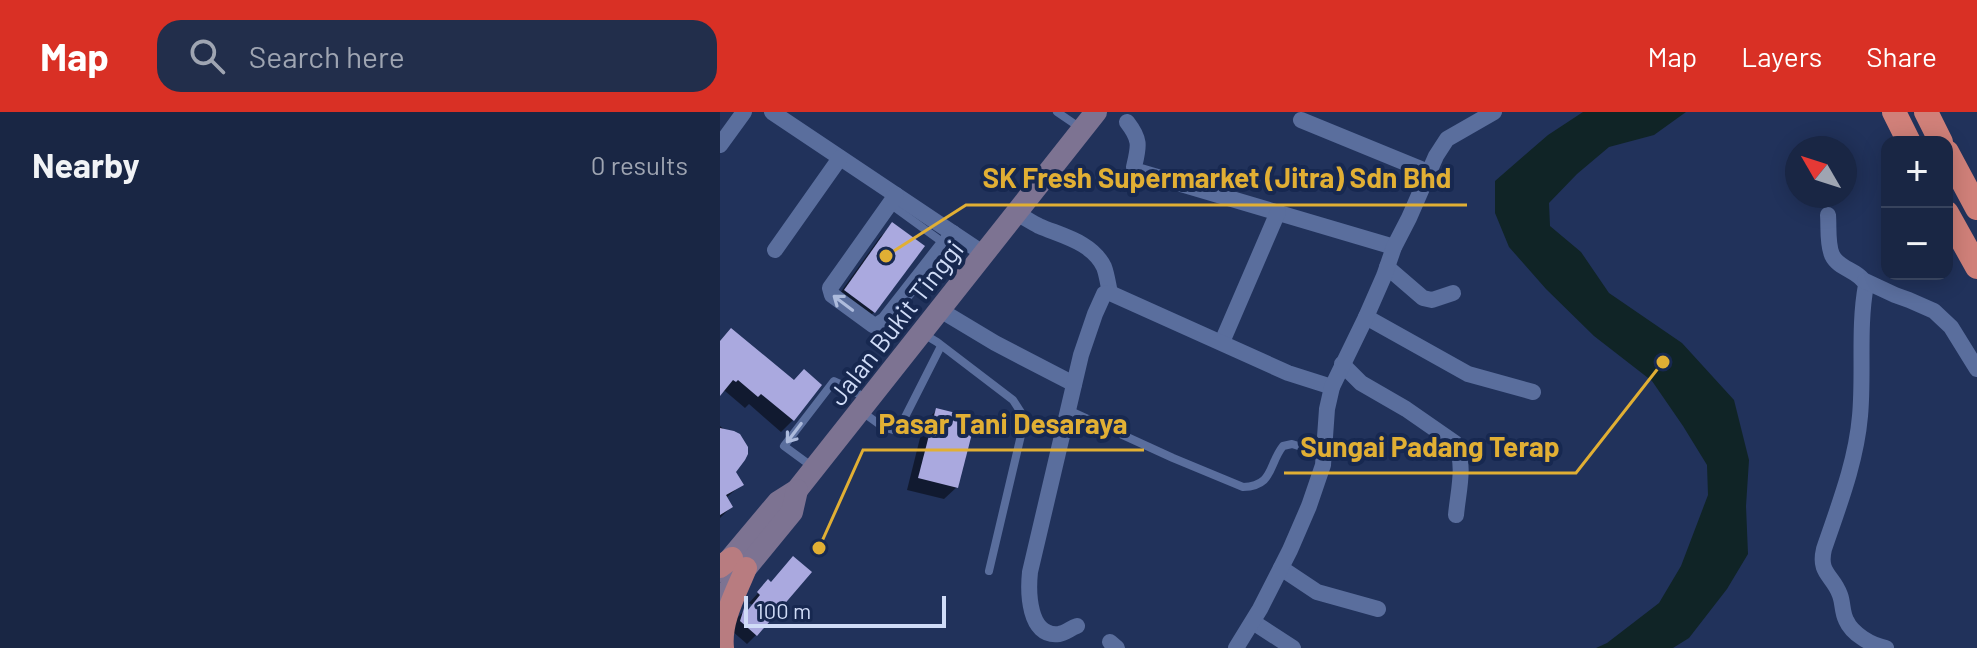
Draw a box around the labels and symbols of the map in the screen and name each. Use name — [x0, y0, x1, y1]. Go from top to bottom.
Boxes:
north arrow — [1785, 136, 1857, 208]
callout: SK Fresh Supermarket (Jitra) Sdn Bhd — [966, 153, 1467, 205]
text: SK Fresh Supermarket (Jitra) Sdn Bhd — [983, 160, 1451, 194]
street label: Jalan Bukit Tinggi — [821, 233, 969, 411]
one-way arrow — [833, 294, 854, 311]
callout: Pasar Tani Desaraya — [863, 398, 1144, 450]
text: Pasar Tani Desaraya — [878, 406, 1128, 440]
callout: Sungai Padang Terap — [1284, 421, 1576, 473]
one-way arrow — [786, 422, 803, 443]
text: Sungai Padang Terap — [1300, 429, 1560, 463]
scale bar — [744, 592, 946, 628]

